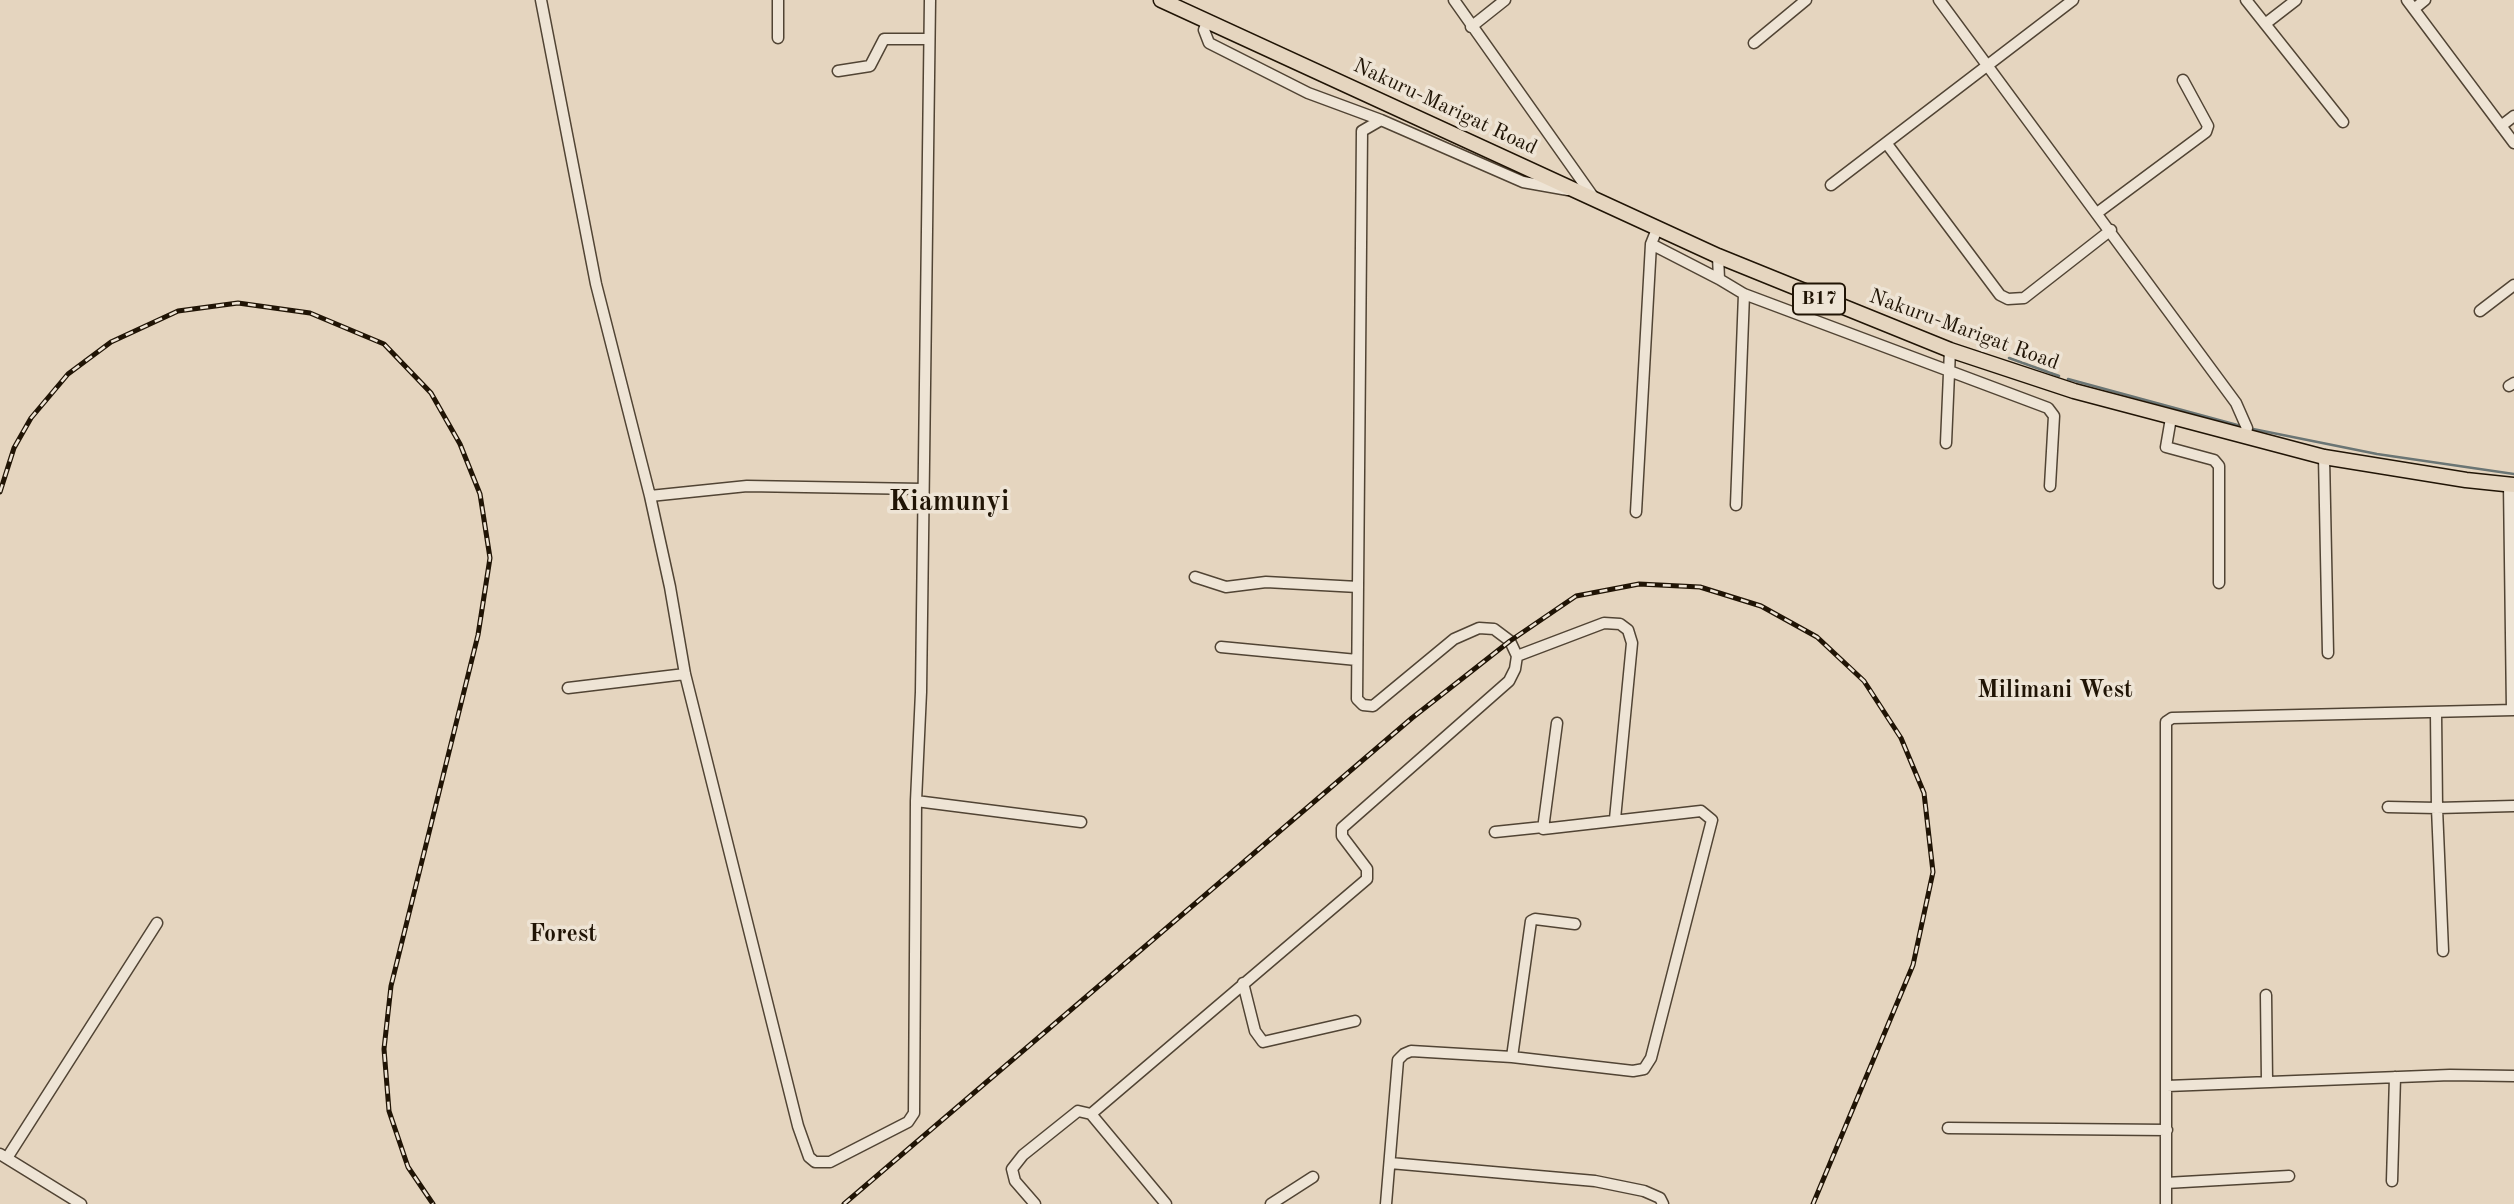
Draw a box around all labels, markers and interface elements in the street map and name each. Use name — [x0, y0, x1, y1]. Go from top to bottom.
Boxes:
street label: Nakuru-Marigat Road — [1349, 53, 1541, 161]
road number: B17 — [1793, 284, 1845, 314]
street label: Nakuru-Marigat Road — [1866, 284, 2062, 376]
district label: Kiamunyi — [889, 486, 1009, 520]
district label: Milimani West — [1977, 677, 2133, 705]
district label: Forest — [529, 921, 597, 949]

